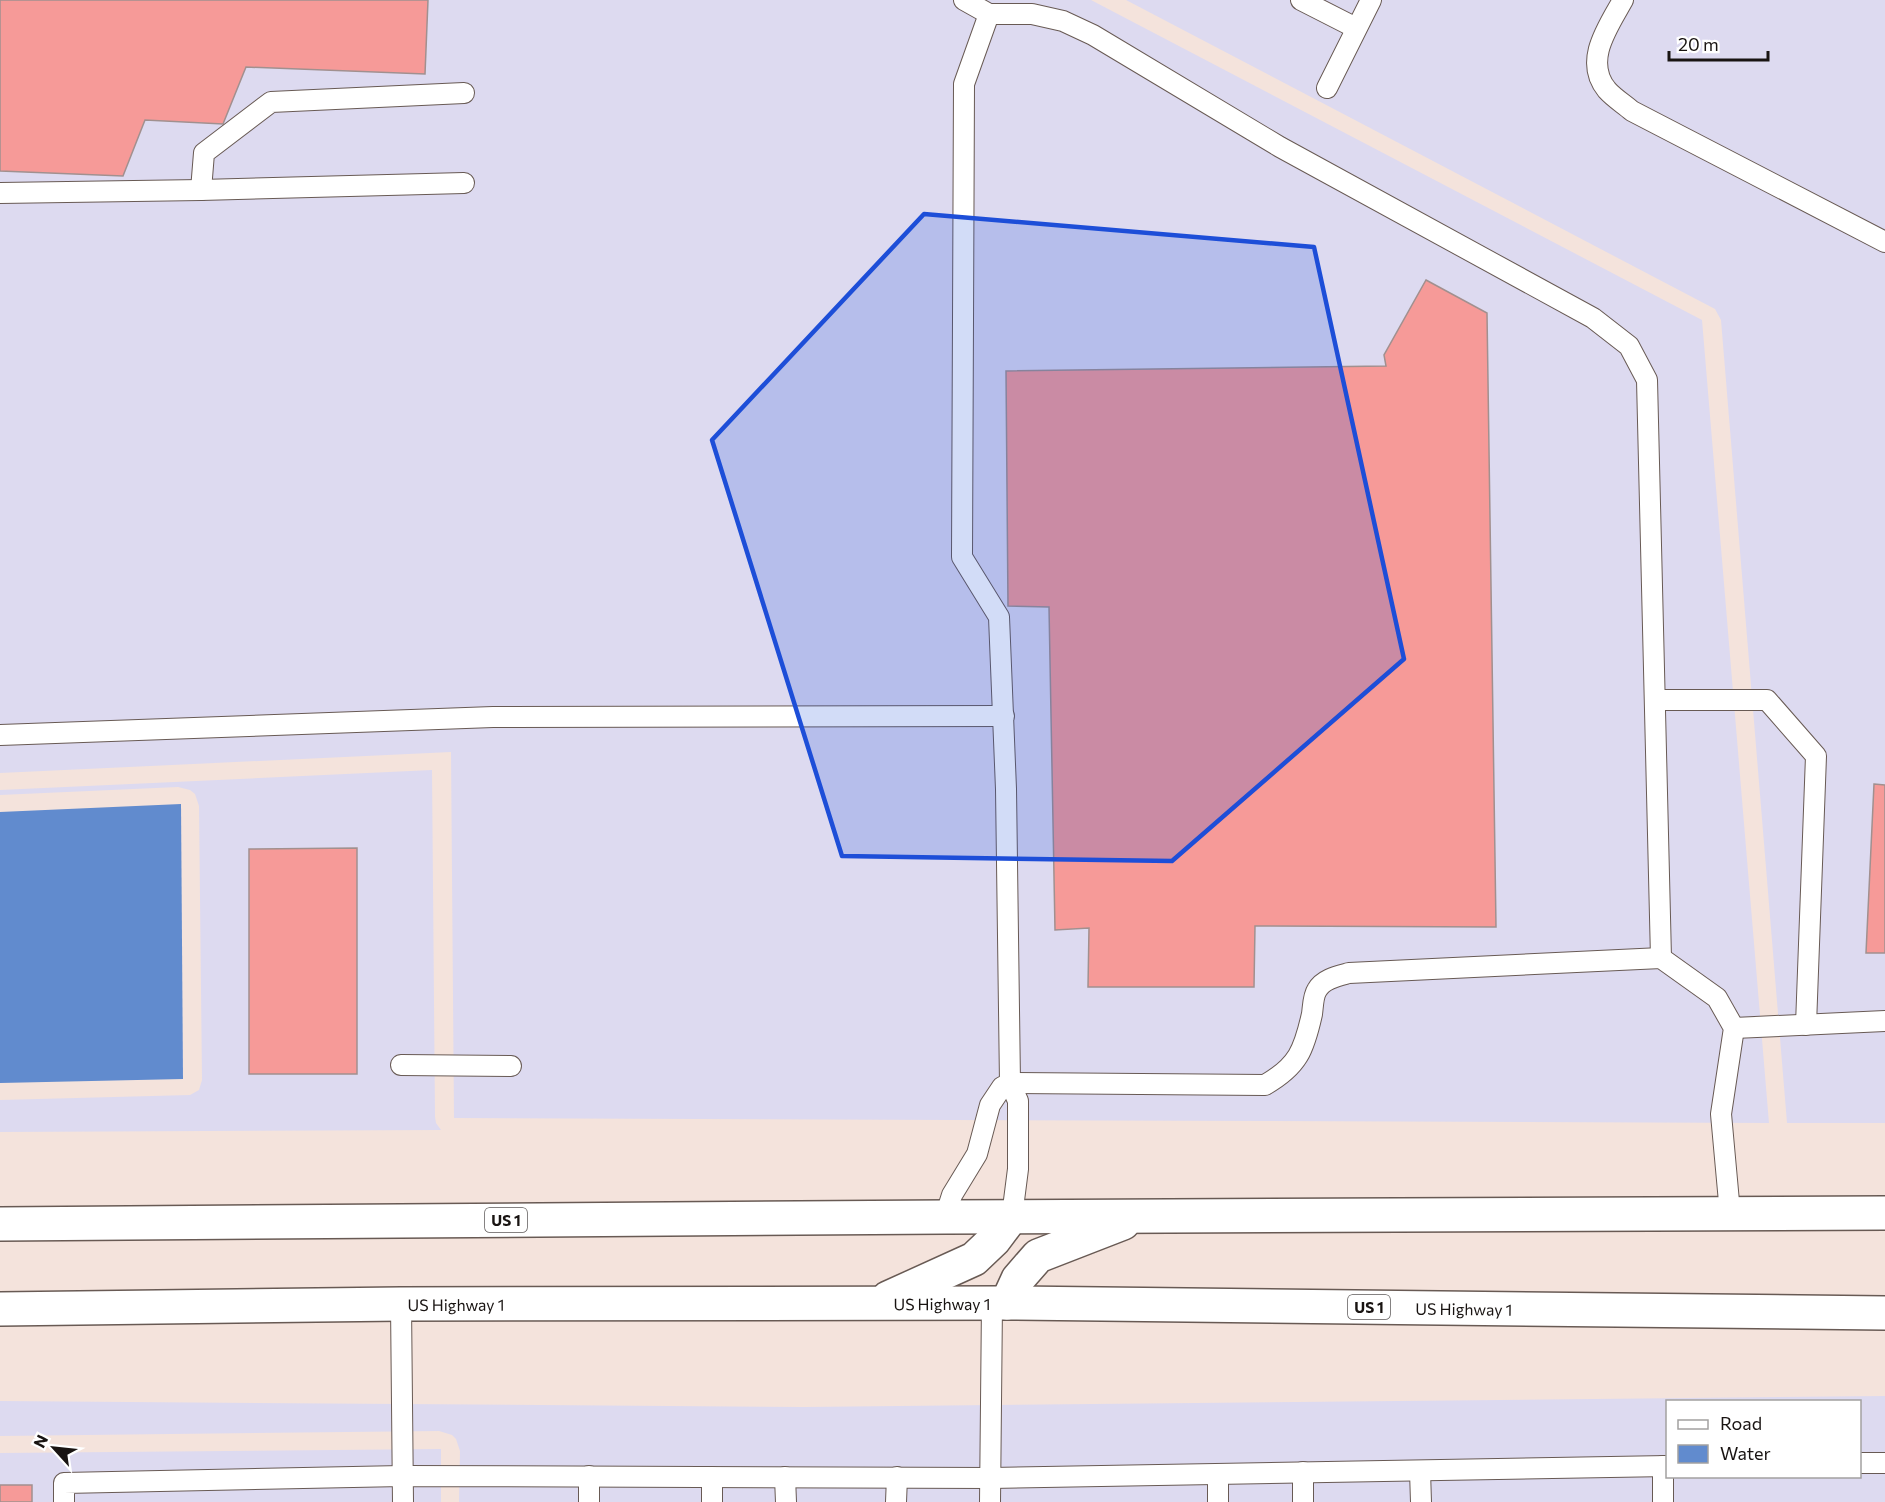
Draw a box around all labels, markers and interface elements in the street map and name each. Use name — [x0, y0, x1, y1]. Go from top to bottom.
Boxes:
scale bar — [1669, 24, 1768, 62]
text: 20 m — [1678, 33, 1719, 55]
road number: US 1 — [485, 1208, 527, 1232]
street label: US Highway 1 — [407, 1294, 505, 1313]
street label: US Highway 1 — [893, 1294, 990, 1313]
road number: US 1 — [1348, 1295, 1390, 1319]
street label: US Highway 1 — [1415, 1298, 1513, 1318]
legend — [1666, 1400, 1861, 1478]
text: Road — [1720, 1412, 1762, 1434]
north arrow — [24, 1418, 84, 1478]
text: N — [29, 1431, 51, 1451]
text: Water — [1720, 1442, 1771, 1464]

